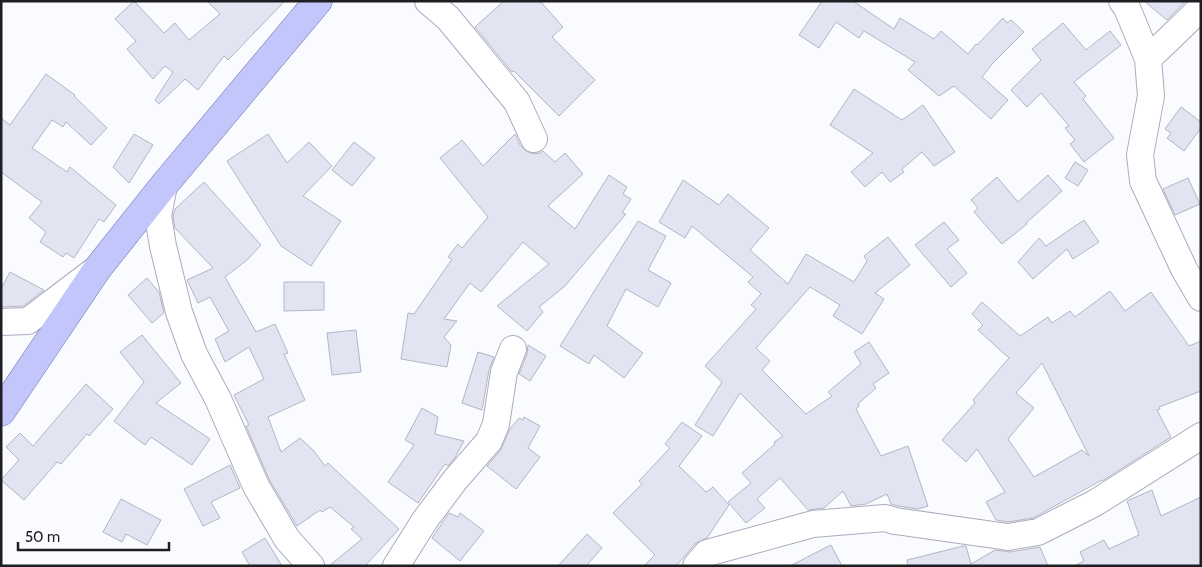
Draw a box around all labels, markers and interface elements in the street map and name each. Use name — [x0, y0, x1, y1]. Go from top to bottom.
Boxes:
scale bar — [18, 520, 169, 552]
text: 50 m — [25, 528, 60, 546]

